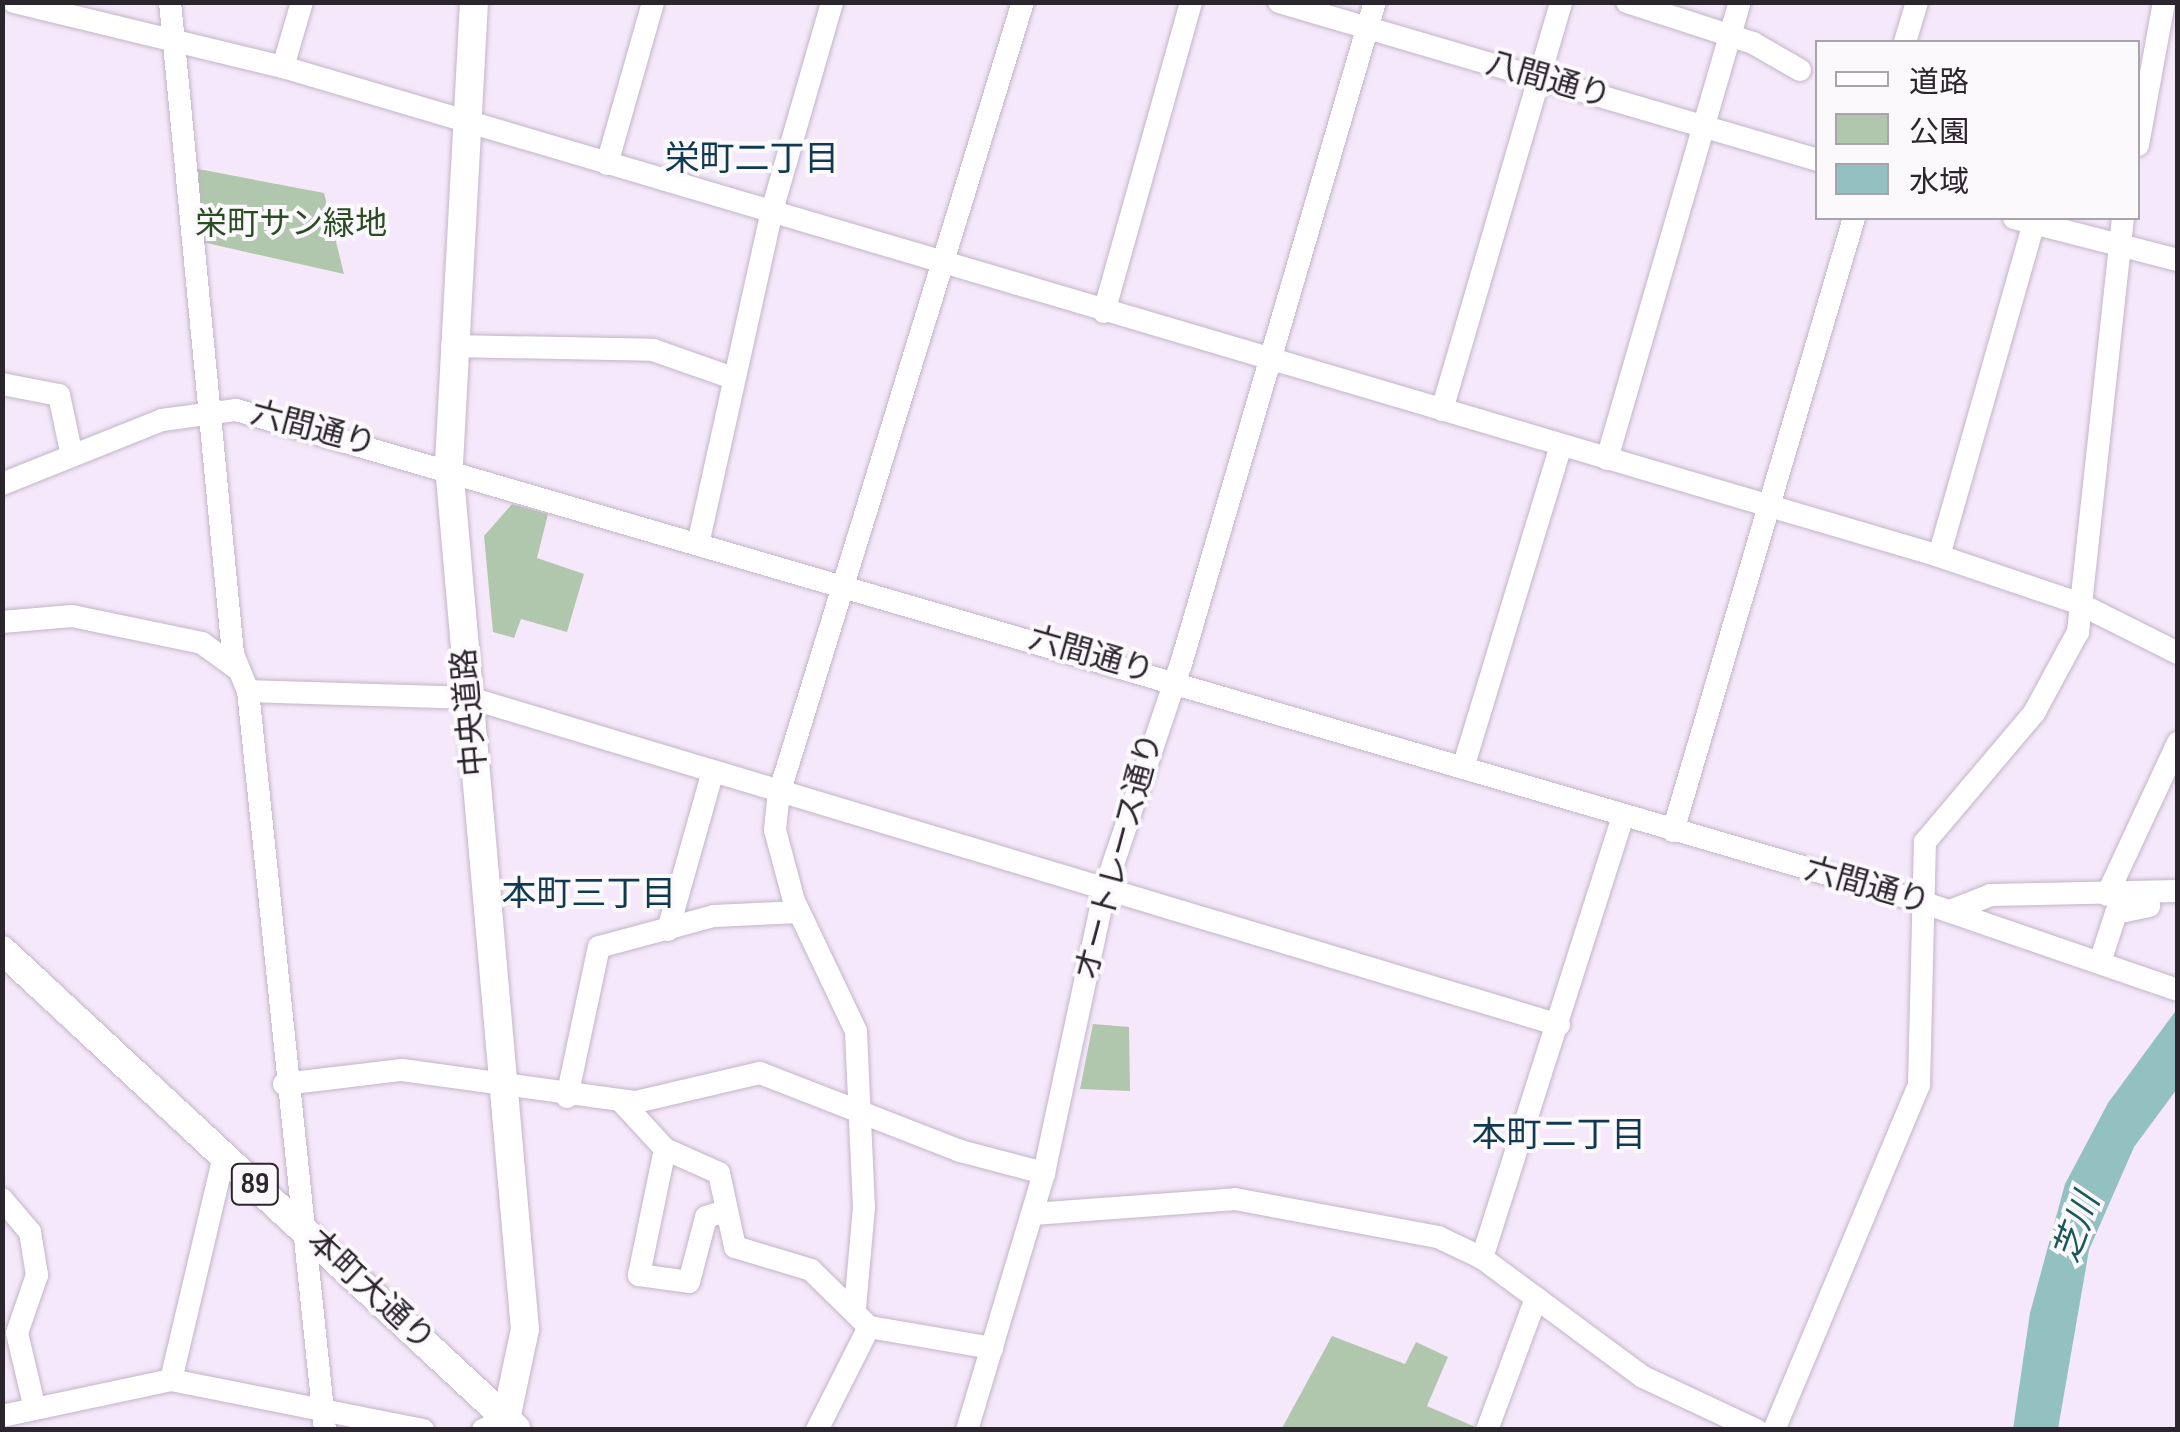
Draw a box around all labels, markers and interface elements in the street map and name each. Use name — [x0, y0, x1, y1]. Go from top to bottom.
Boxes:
legend — [1815, 40, 2140, 220]
street label: 八間通り — [1481, 45, 1615, 117]
text: 道路 — [1909, 65, 1969, 101]
text: 公園 — [1909, 115, 1969, 151]
district label: 栄町二丁目 — [665, 139, 839, 181]
text: 水域 — [1909, 165, 1969, 201]
park label: 栄町サン緑地 — [195, 206, 387, 244]
street label: 六間通り — [246, 395, 380, 465]
street label: 六間通り — [1024, 620, 1158, 692]
street label: 中央道路 — [446, 647, 496, 777]
street label: オートレース通り — [1068, 728, 1172, 986]
street label: 六間通り — [1800, 851, 1934, 923]
district label: 本町三丁目 — [502, 874, 676, 916]
district label: 本町二丁目 — [1472, 1115, 1646, 1157]
road number: 89 — [230, 1159, 280, 1209]
water label: 芝川 — [2046, 1188, 2110, 1268]
street label: 本町大通り — [298, 1222, 442, 1360]

